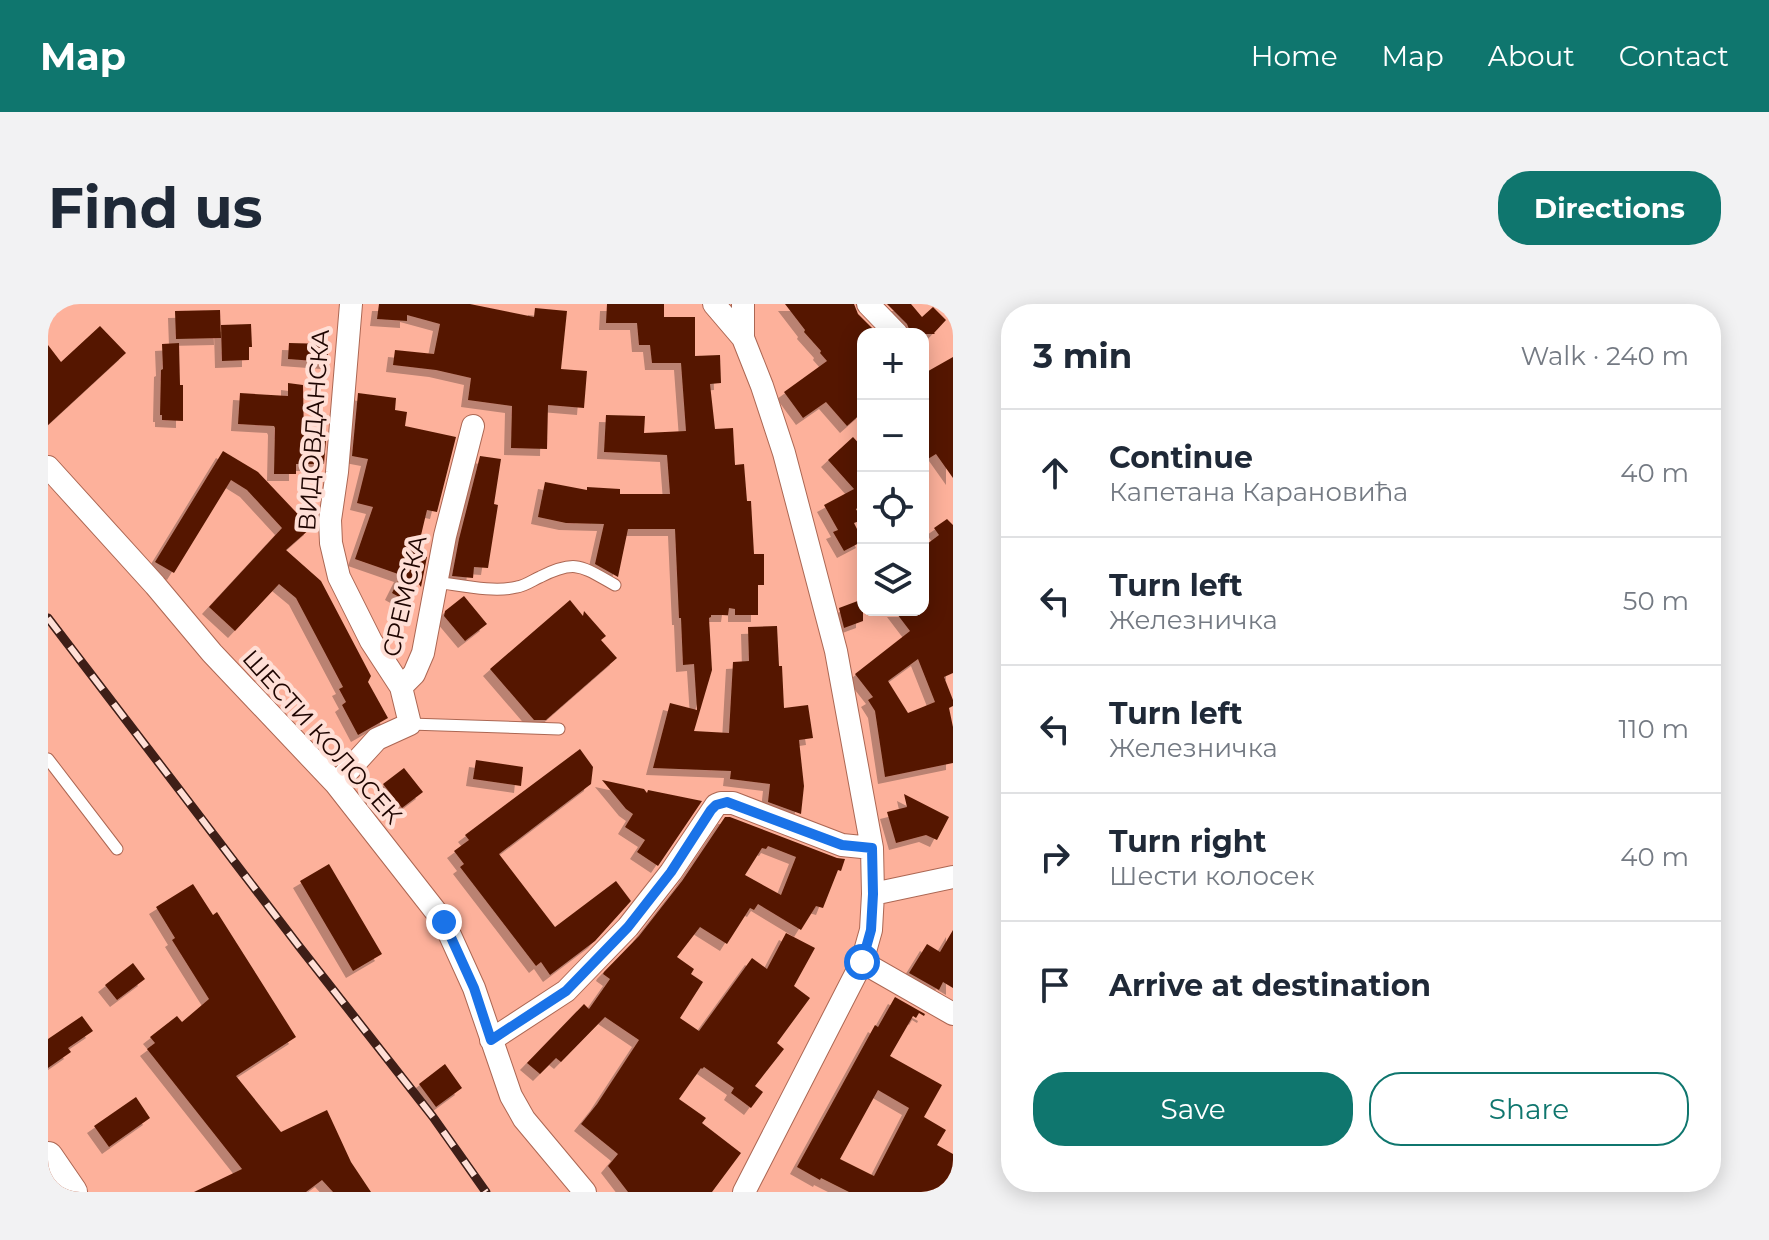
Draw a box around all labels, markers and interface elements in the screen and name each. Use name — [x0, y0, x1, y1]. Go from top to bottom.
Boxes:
text: Map — [40, 33, 126, 80]
text: Home — [1251, 39, 1338, 73]
text: Map — [1382, 39, 1444, 73]
text: About — [1488, 39, 1575, 73]
text: Contact — [1619, 39, 1729, 73]
button: Directions — [1498, 171, 1721, 245]
text: Find us — [48, 174, 262, 242]
street label: ВИДОВДАНСКА — [292, 328, 335, 532]
map controls — [857, 328, 929, 616]
button: + — [857, 328, 929, 400]
text: 3 min — [1033, 335, 1132, 377]
text: Walk · 240 m — [1521, 340, 1689, 372]
button: − — [857, 400, 929, 472]
text: Continue — [1109, 439, 1253, 476]
icon: ahead — [1033, 451, 1077, 495]
text: 40 m — [1620, 457, 1689, 489]
button: locate — [857, 472, 929, 544]
text: Капетана Карановића — [1109, 476, 1408, 508]
street label: СРЕМСКА — [376, 532, 433, 660]
button: layers — [857, 544, 929, 616]
text: Turn left — [1109, 567, 1242, 604]
icon: left — [1033, 579, 1077, 623]
text: 50 m — [1623, 585, 1689, 617]
text: Железничка — [1109, 604, 1278, 636]
street label: ШЕСТИ КОЛОСЕК — [237, 644, 408, 830]
text: Turn left — [1109, 695, 1242, 732]
icon: left — [1033, 707, 1077, 751]
text: 110 m — [1619, 713, 1689, 745]
text: Железничка — [1109, 732, 1278, 764]
text: Turn right — [1109, 823, 1266, 860]
icon: right — [1033, 835, 1077, 879]
text: 40 m — [1620, 841, 1689, 873]
text: Шести колосек — [1109, 860, 1315, 892]
route end — [426, 904, 462, 940]
route start — [844, 944, 880, 980]
icon: arrive — [1033, 963, 1077, 1007]
text: Arrive at destination — [1109, 967, 1431, 1004]
button: Save — [1033, 1072, 1353, 1146]
button: Share — [1369, 1072, 1689, 1146]

